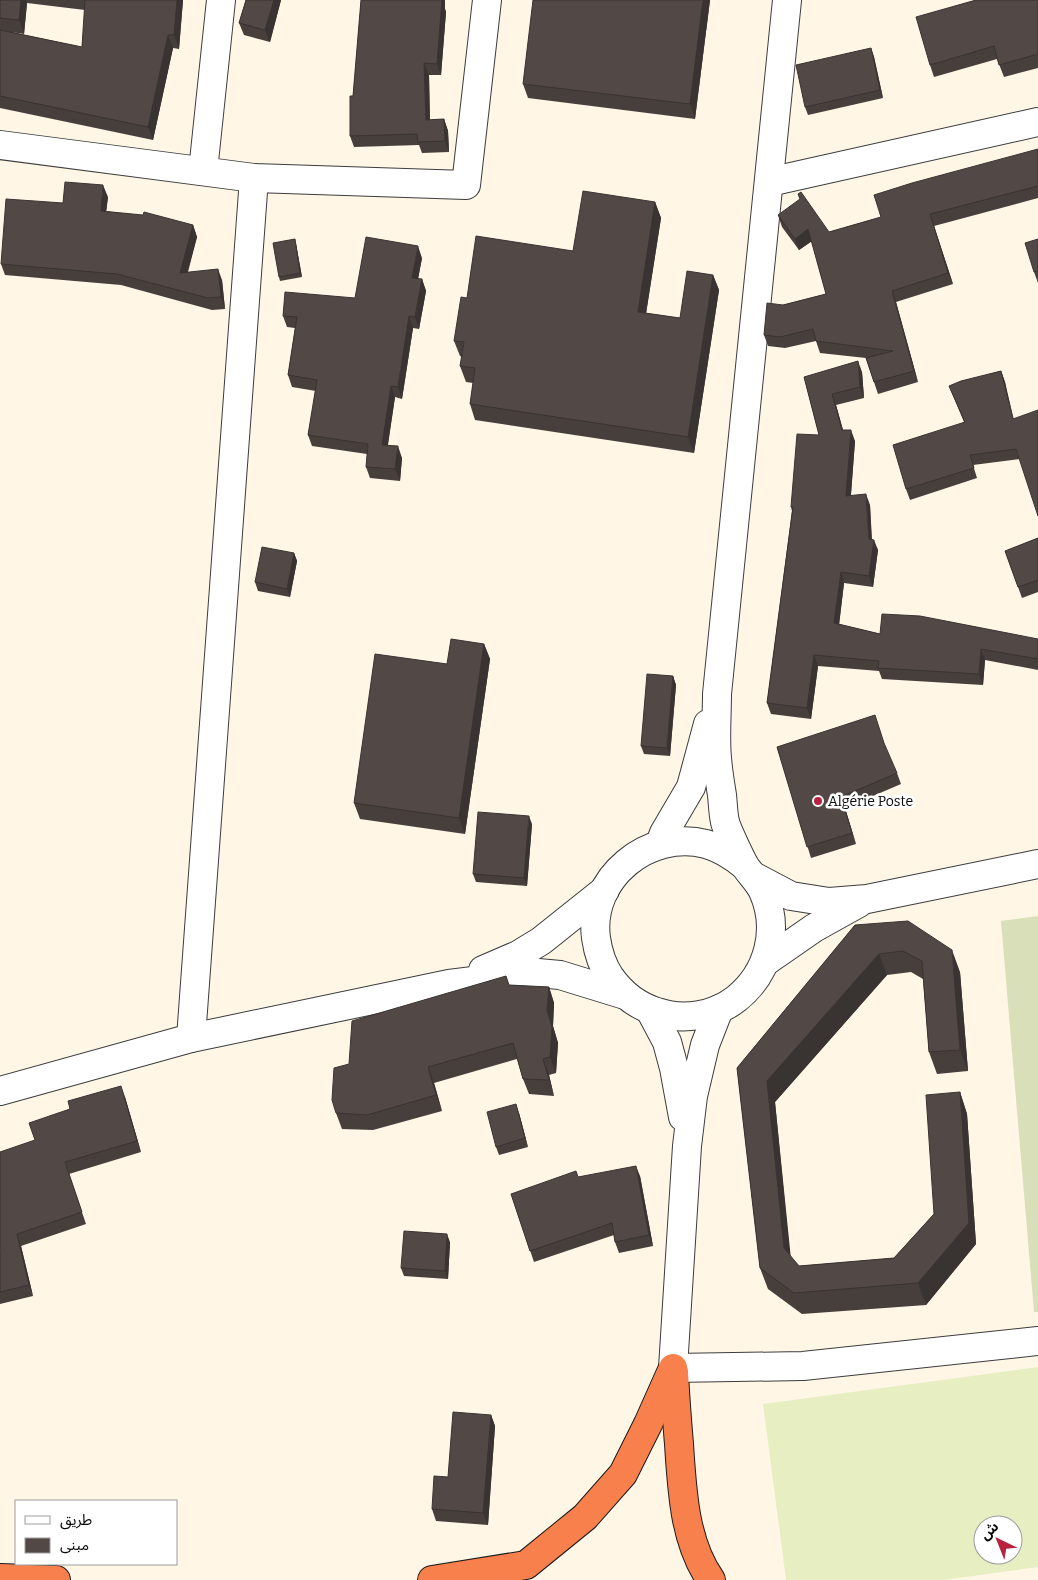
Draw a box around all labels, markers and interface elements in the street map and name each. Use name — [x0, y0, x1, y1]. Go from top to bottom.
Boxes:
place label: Algérie Poste — [828, 793, 913, 810]
marker: Algérie Poste — [812, 795, 824, 807]
legend — [15, 1500, 178, 1565]
text: طريق — [60, 1511, 92, 1530]
north arrow — [973, 1515, 1023, 1565]
text: ش — [977, 1518, 1002, 1544]
text: مبنى — [60, 1536, 89, 1554]

